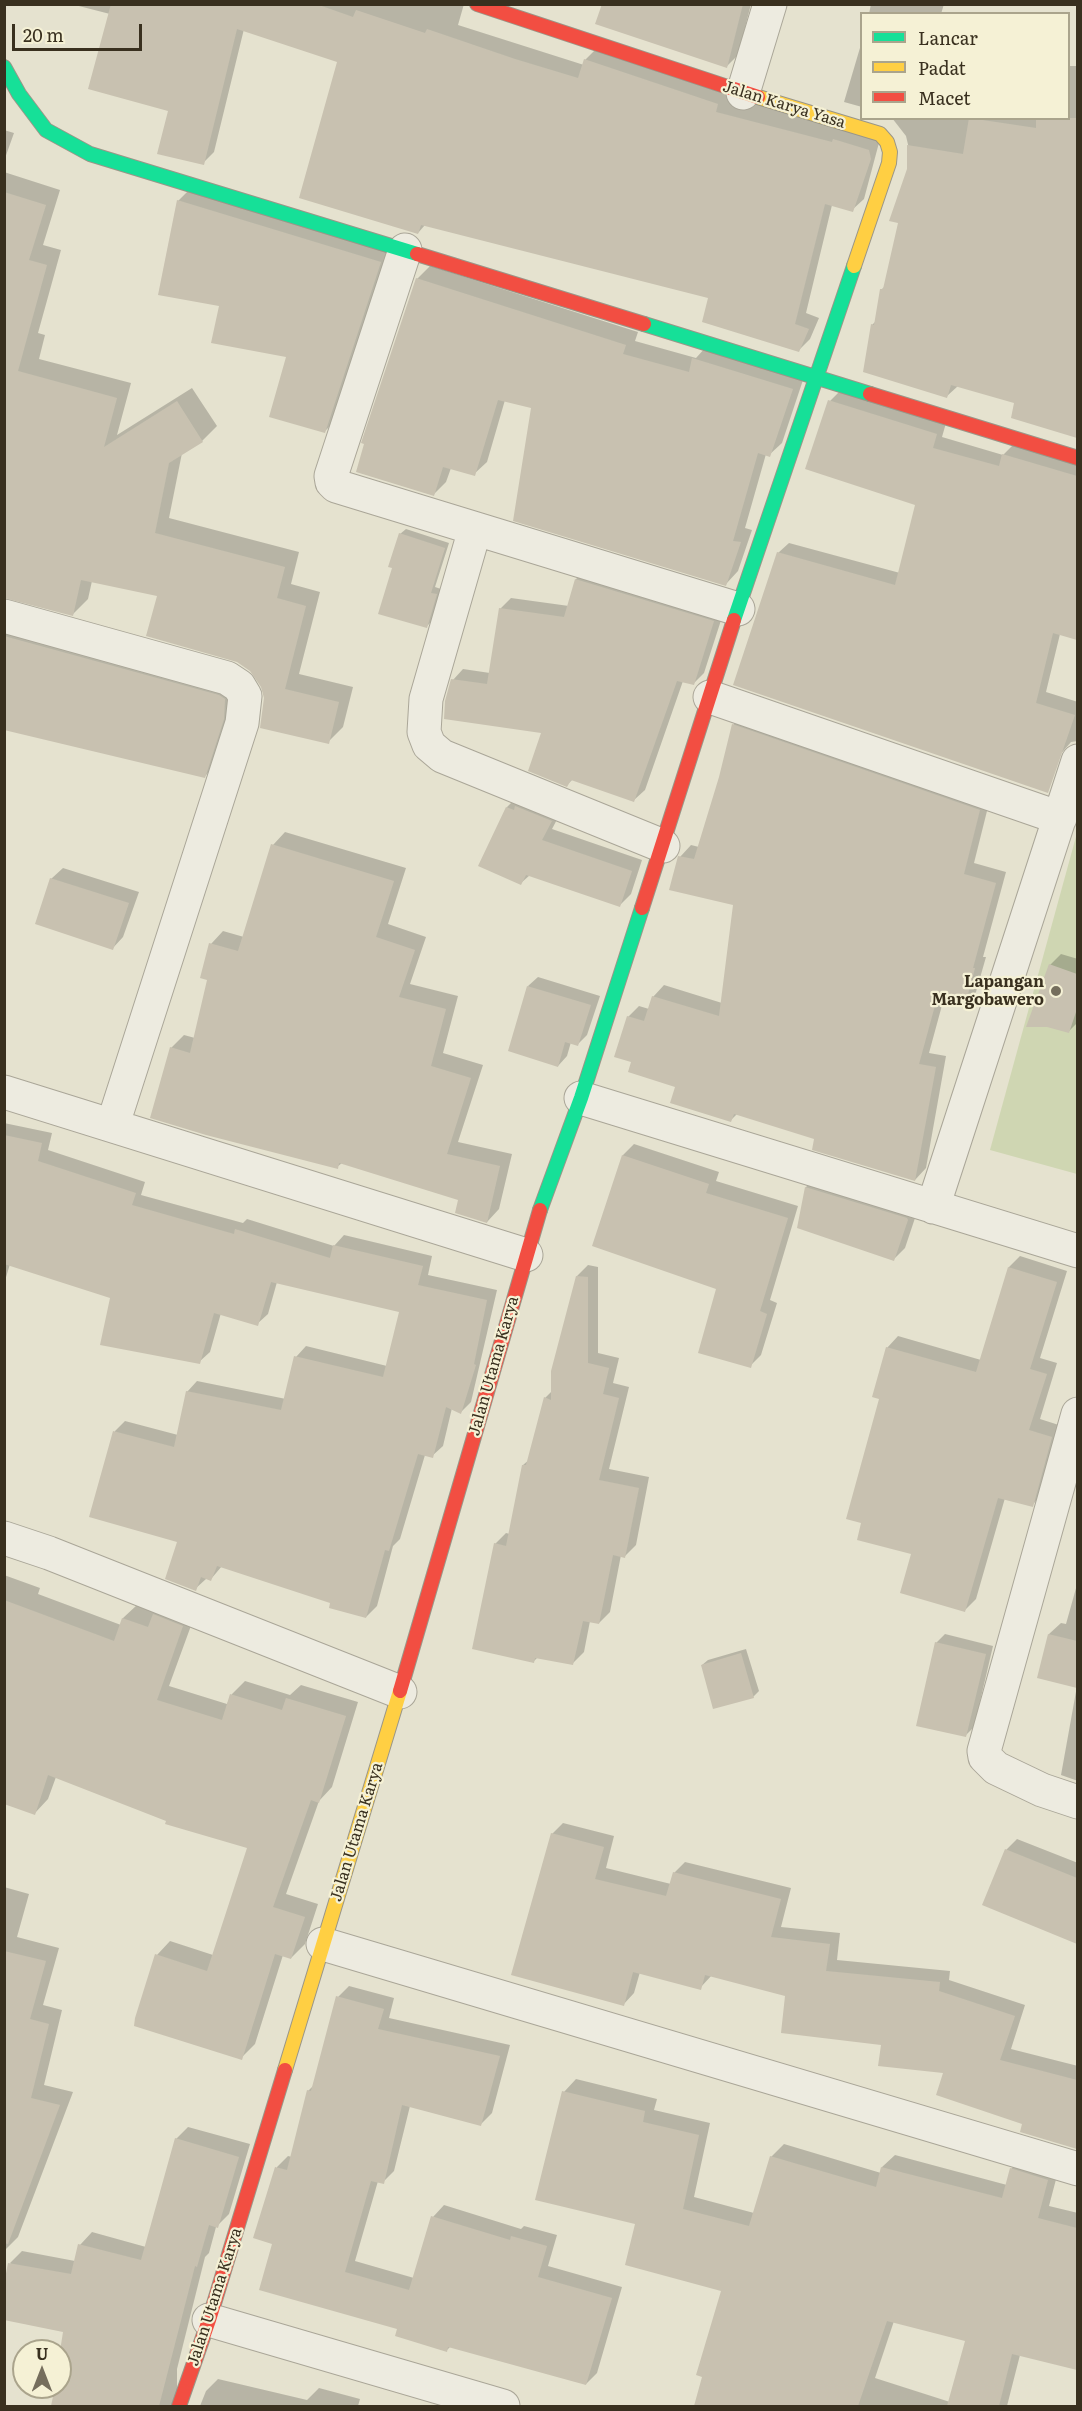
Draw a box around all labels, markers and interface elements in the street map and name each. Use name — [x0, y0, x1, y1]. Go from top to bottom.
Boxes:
scale bar — [15, 12, 146, 50]
legend — [860, 12, 1070, 120]
text: 20 m — [23, 21, 64, 48]
text: Lancar — [918, 24, 978, 51]
text: Padat — [918, 54, 966, 81]
street label: Jalan Karya Yasa — [720, 77, 848, 133]
text: Macet — [918, 84, 971, 111]
place label: Lapangan Margobawero — [931, 972, 1044, 1010]
marker: Lapangan Margobawero — [1049, 984, 1063, 998]
street label: Jalan Utama Karya — [465, 1294, 523, 1438]
street label: Jalan Utama Karya — [327, 1760, 387, 1904]
street label: Jalan Utama Karya — [184, 2225, 246, 2369]
north arrow — [12, 2339, 72, 2399]
text: U — [36, 2341, 48, 2365]

